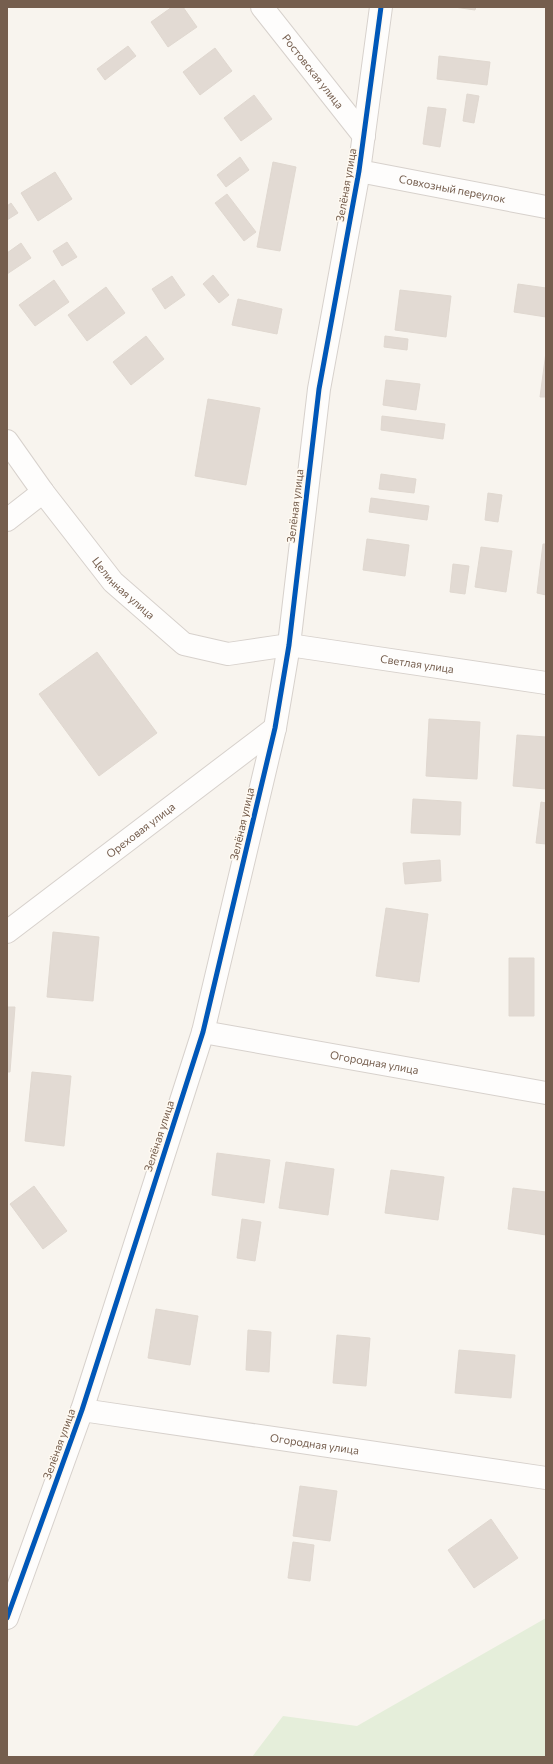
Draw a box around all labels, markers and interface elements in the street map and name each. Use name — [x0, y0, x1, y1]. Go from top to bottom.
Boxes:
street label: Ростовская улица — [280, 31, 347, 111]
street label: Зелёная улица — [333, 147, 358, 223]
street label: Совхозный переулок — [398, 172, 507, 205]
street label: Зелёная улица — [284, 468, 305, 544]
street label: Целинная улица — [90, 554, 158, 621]
street label: Светлая улица — [380, 652, 455, 675]
street label: Зелёная улица — [227, 786, 256, 862]
street label: Ореховая улица — [103, 800, 177, 860]
street label: Огородная улица — [329, 1048, 420, 1076]
street label: Зелёная улица — [141, 1099, 176, 1173]
street label: Зелёная улица — [40, 1407, 77, 1481]
street label: Огородная улица — [269, 1431, 360, 1457]

